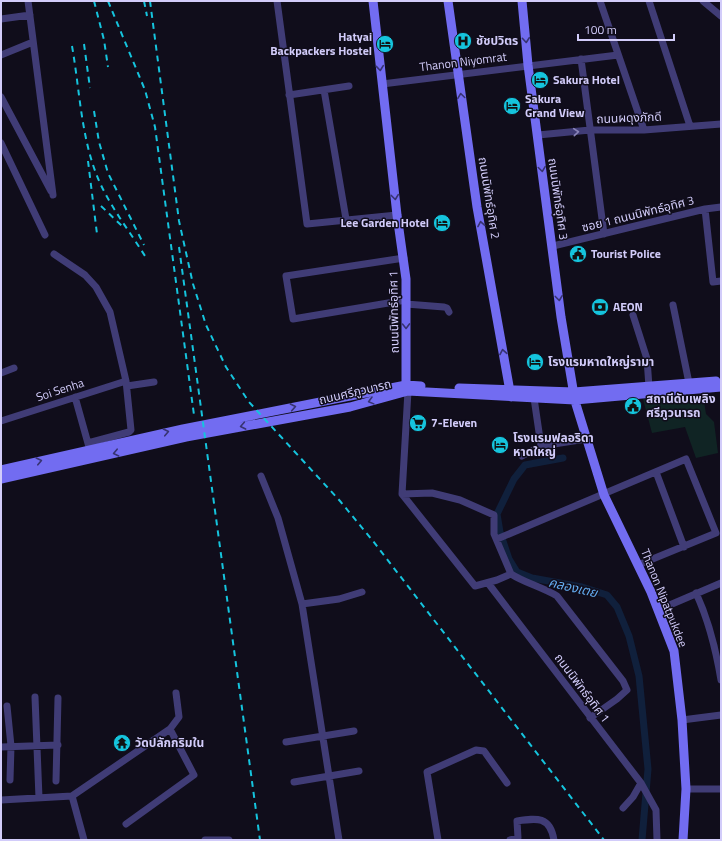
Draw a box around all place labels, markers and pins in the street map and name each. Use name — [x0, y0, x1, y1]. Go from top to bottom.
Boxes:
place label: Hatyai Backpackers Hostel — [270, 27, 372, 60]
hospital icon: ชัชปวิตร — [453, 31, 473, 51]
place label: ชัชปวิตร — [476, 31, 518, 50]
hotel icon: Hatyai Backpackers Hostel — [375, 34, 395, 54]
hotel icon: Sakura Hotel — [530, 70, 550, 90]
place label: Sakura Hotel — [553, 70, 620, 89]
place label: Sakura Grand View — [525, 89, 585, 122]
hotel icon: Sakura Grand View — [502, 96, 522, 116]
place label: Lee Garden Hotel — [340, 213, 429, 232]
hotel icon: Lee Garden Hotel — [432, 213, 452, 233]
public building icon: Tourist Police — [568, 244, 588, 264]
place label: Tourist Police — [591, 244, 661, 263]
bank icon: AEON — [590, 297, 610, 317]
place label: AEON — [613, 297, 643, 316]
hotel icon: โรงแรมหาดใหญ่รามา — [525, 352, 545, 372]
place label: โรงแรมหาดใหญ่รามา — [548, 352, 654, 371]
place label: สถานีดับเพลิง ศรีภูวนารถ — [646, 389, 716, 422]
public building icon: สถานีดับเพลิง ศรีภูวนารถ — [623, 396, 643, 416]
supermarket icon: 7-Eleven — [408, 413, 428, 433]
place label: 7-Eleven — [431, 413, 477, 432]
place label: โรงแรมฟลอริดา หาดใหญ่ — [513, 428, 594, 461]
hotel icon: โรงแรมฟลอริดา หาดใหญ่ — [490, 435, 510, 455]
temple icon: วัดปลักกริมใน — [112, 733, 132, 753]
place label: วัดปลักกริมใน — [135, 733, 204, 752]

